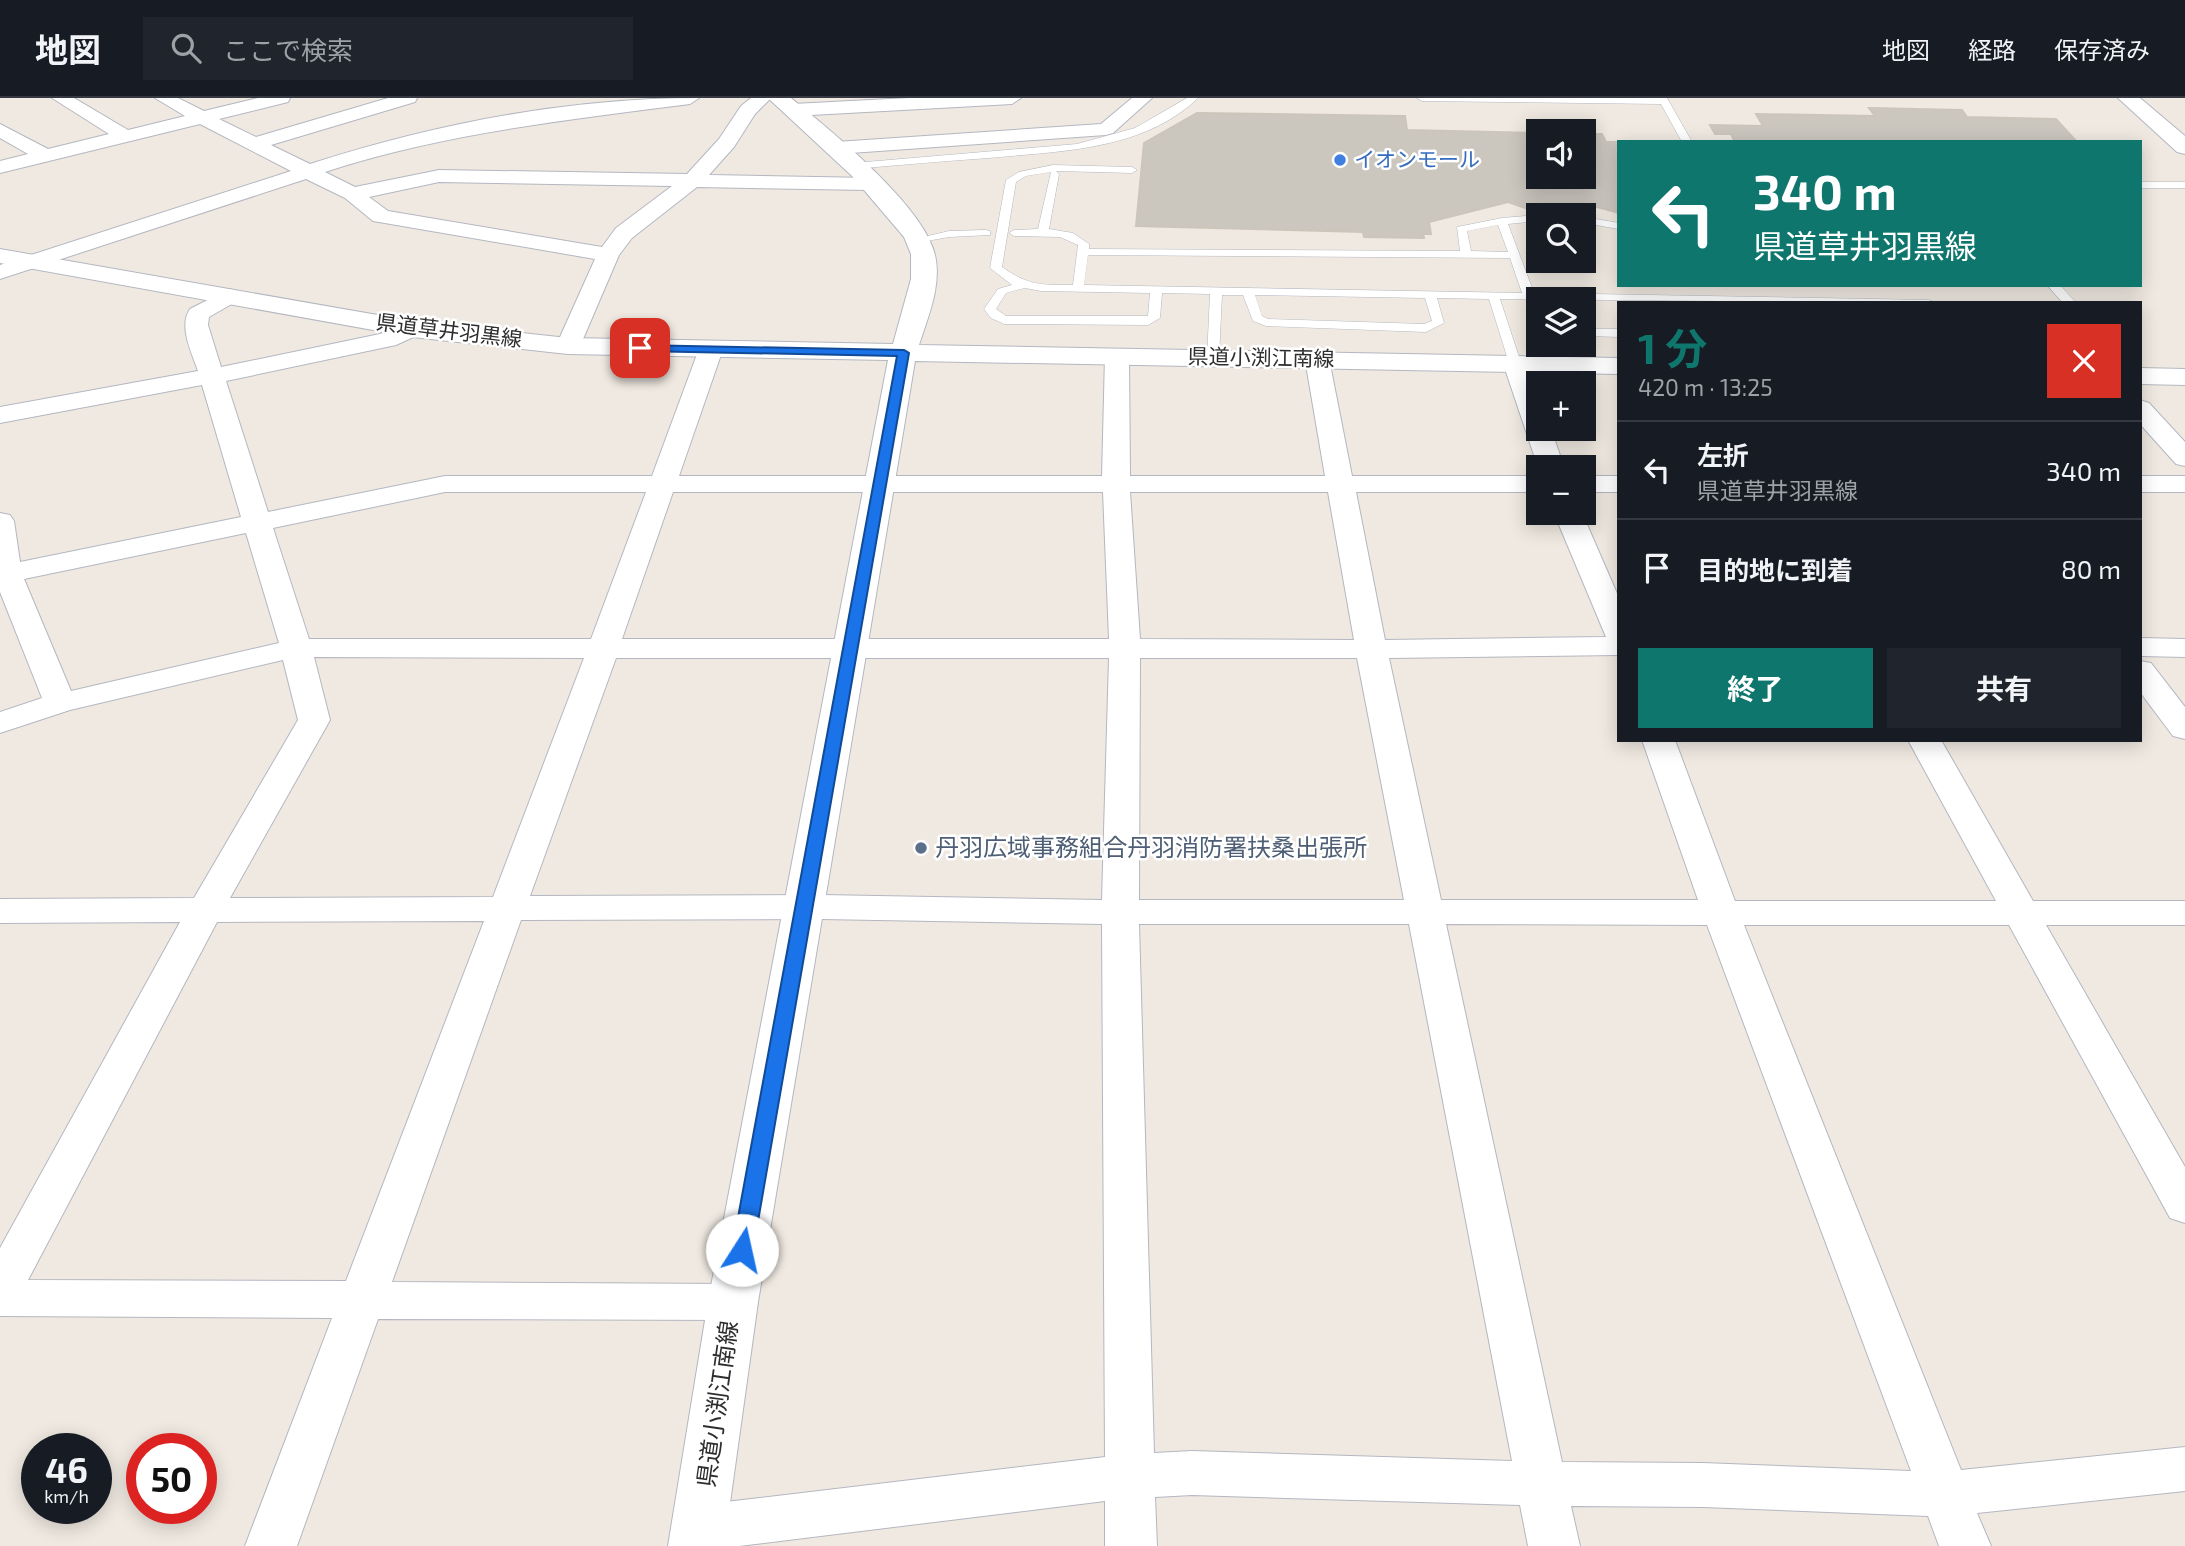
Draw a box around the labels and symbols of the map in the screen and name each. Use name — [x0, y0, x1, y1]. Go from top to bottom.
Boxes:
place label: イオンモール — [1354, 146, 1480, 171]
marker: イオンモール — [1332, 152, 1348, 168]
street label: 県道草井羽黒線 — [375, 308, 524, 351]
pin — [610, 318, 670, 378]
street label: 県道小渕江南線 — [1187, 343, 1335, 370]
place label: 丹羽広域事務組合丹羽消防署扶桑出張所 — [935, 832, 1367, 861]
marker: 丹羽広域事務組合丹羽消防署扶桑出張所 — [913, 840, 929, 856]
position arrow — [705, 1213, 779, 1287]
street label: 県道小渕江南線 — [690, 1319, 743, 1489]
speed limit sign: 50 — [126, 1433, 217, 1524]

